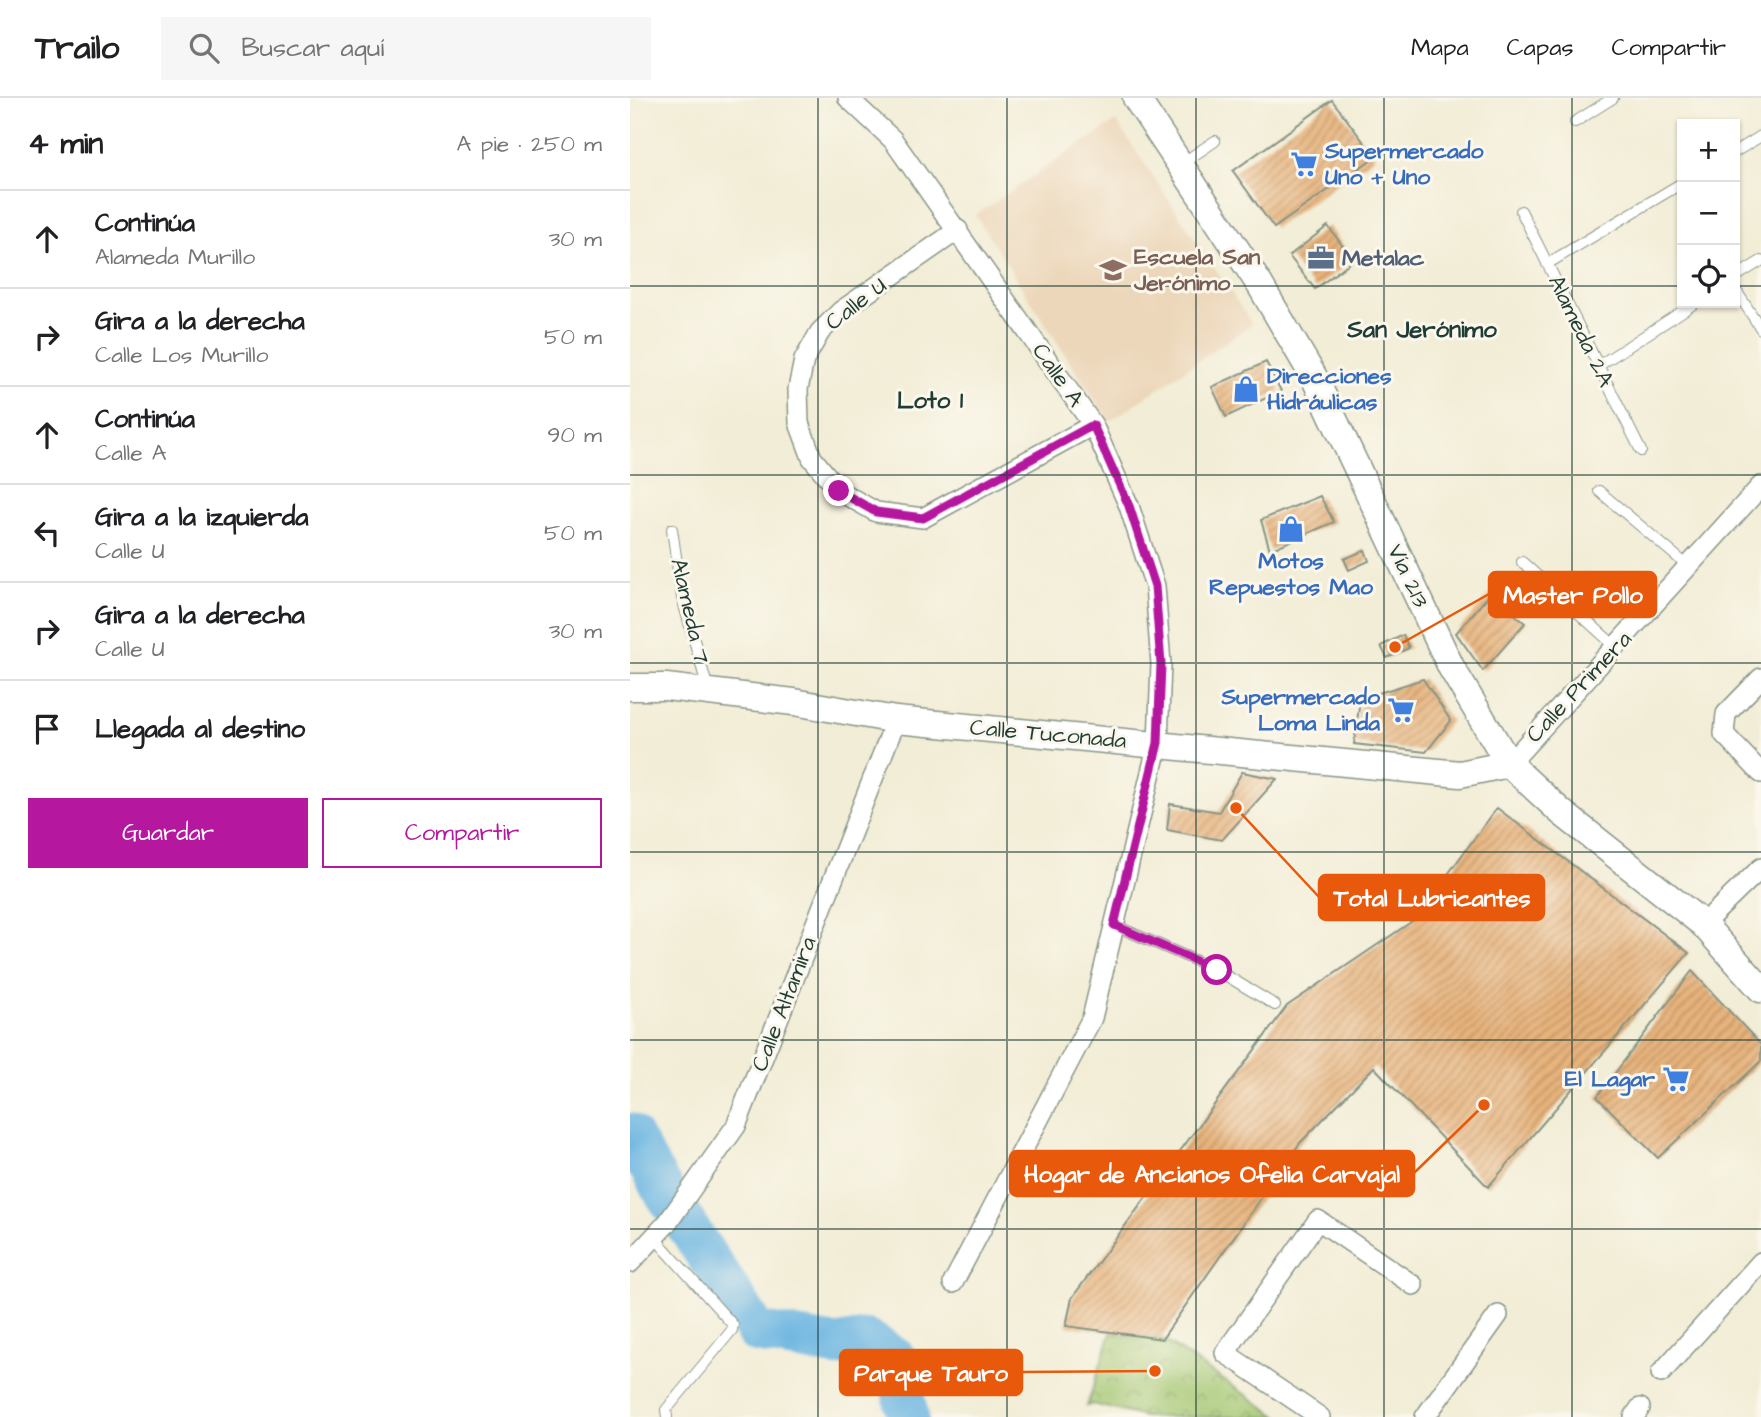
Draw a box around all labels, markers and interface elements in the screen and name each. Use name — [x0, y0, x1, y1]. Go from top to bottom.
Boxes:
search box — [161, 17, 651, 80]
text: Trailo — [35, 25, 119, 71]
icon: search — [185, 29, 223, 67]
text: Buscar aquí — [241, 30, 384, 66]
text: Mapa — [1411, 31, 1469, 65]
text: Capas — [1507, 31, 1573, 65]
text: Compartir — [1611, 31, 1726, 65]
map controls — [1677, 119, 1740, 308]
button: + — [1677, 119, 1740, 182]
text: 4 min — [28, 123, 103, 165]
text: A pie · 250 m — [457, 128, 602, 160]
place label: Supermercado Uno + Uno — [1324, 135, 1483, 193]
supermarket icon: Supermercado Uno + Uno — [1289, 149, 1319, 179]
button: − — [1677, 182, 1740, 245]
text: Continúa — [95, 205, 195, 241]
icon: ahead — [28, 220, 66, 258]
text: 30 m — [549, 223, 602, 255]
text: Alameda Murillo — [95, 241, 255, 273]
place label: Escuela San Jerónimo — [1133, 241, 1261, 299]
place label: Metalac — [1342, 242, 1425, 274]
office icon: Metalac — [1306, 243, 1336, 273]
button: locate — [1677, 245, 1740, 308]
school or university icon: Escuela San Jerónimo — [1098, 255, 1128, 285]
street label: Calle U — [819, 270, 893, 338]
street label: Alameda 2A — [1540, 270, 1622, 393]
text: Gira a la derecha — [95, 303, 305, 339]
district label: San Jerónimo — [1346, 313, 1497, 347]
icon: right — [28, 318, 66, 356]
text: 50 m — [544, 321, 602, 353]
street label: Calle A — [1024, 336, 1092, 414]
text: Calle Los Murillo — [95, 339, 269, 371]
place label: Direcciones Hidráulicas — [1267, 360, 1392, 418]
shop icon: Direcciones Hidráulicas — [1231, 374, 1261, 404]
district label: Loto 1 — [897, 384, 964, 418]
text: Continúa — [95, 401, 195, 437]
icon: ahead — [28, 416, 66, 454]
text: 90 m — [547, 419, 602, 451]
text: Calle A — [95, 437, 167, 469]
route end — [823, 475, 854, 506]
text: Gira a la izquierda — [95, 499, 309, 535]
icon: left — [28, 514, 66, 552]
shop icon: Motos Repuestos Mao — [1276, 514, 1306, 544]
text: 50 m — [544, 517, 602, 549]
text: Calle U — [95, 535, 165, 567]
street label: Vía 213 — [1379, 539, 1437, 613]
place label: Motos Repuestos Mao — [1209, 545, 1373, 603]
street label: Alameda 7 — [662, 555, 718, 667]
callout: Master Pollo — [1489, 572, 1656, 617]
text: Master Pollo — [1503, 579, 1643, 613]
text: Gira a la derecha — [95, 597, 305, 633]
icon: right — [28, 612, 66, 650]
text: 30 m — [549, 615, 602, 647]
street label: Calle Primera — [1519, 624, 1639, 750]
text: Calle U — [95, 633, 165, 665]
place label: Supermercado Loma Linda — [1221, 681, 1380, 739]
supermarket icon: Supermercado Loma Linda — [1386, 695, 1416, 725]
icon: arrive — [28, 710, 66, 748]
text: Llegada al destino — [95, 711, 305, 747]
street label: Calle Tuconada — [968, 711, 1128, 757]
button: Guardar — [28, 798, 308, 868]
button: Compartir — [322, 798, 602, 868]
callout: Total Lubricantes — [1319, 875, 1544, 920]
text: Total Lubricantes — [1332, 882, 1531, 916]
street label: Calle Altamira — [744, 932, 824, 1076]
route start — [1201, 954, 1232, 985]
place label: El Lagar — [1565, 1063, 1655, 1096]
supermarket icon: El Lagar — [1661, 1064, 1691, 1094]
callout: Hogar de Ancianos Ofelia Carvajal — [1010, 1151, 1414, 1196]
text: Hogar de Ancianos Ofelia Carvajal — [1024, 1158, 1400, 1193]
callout: Parque Tauro — [840, 1350, 1022, 1395]
text: Parque Tauro — [854, 1357, 1008, 1391]

